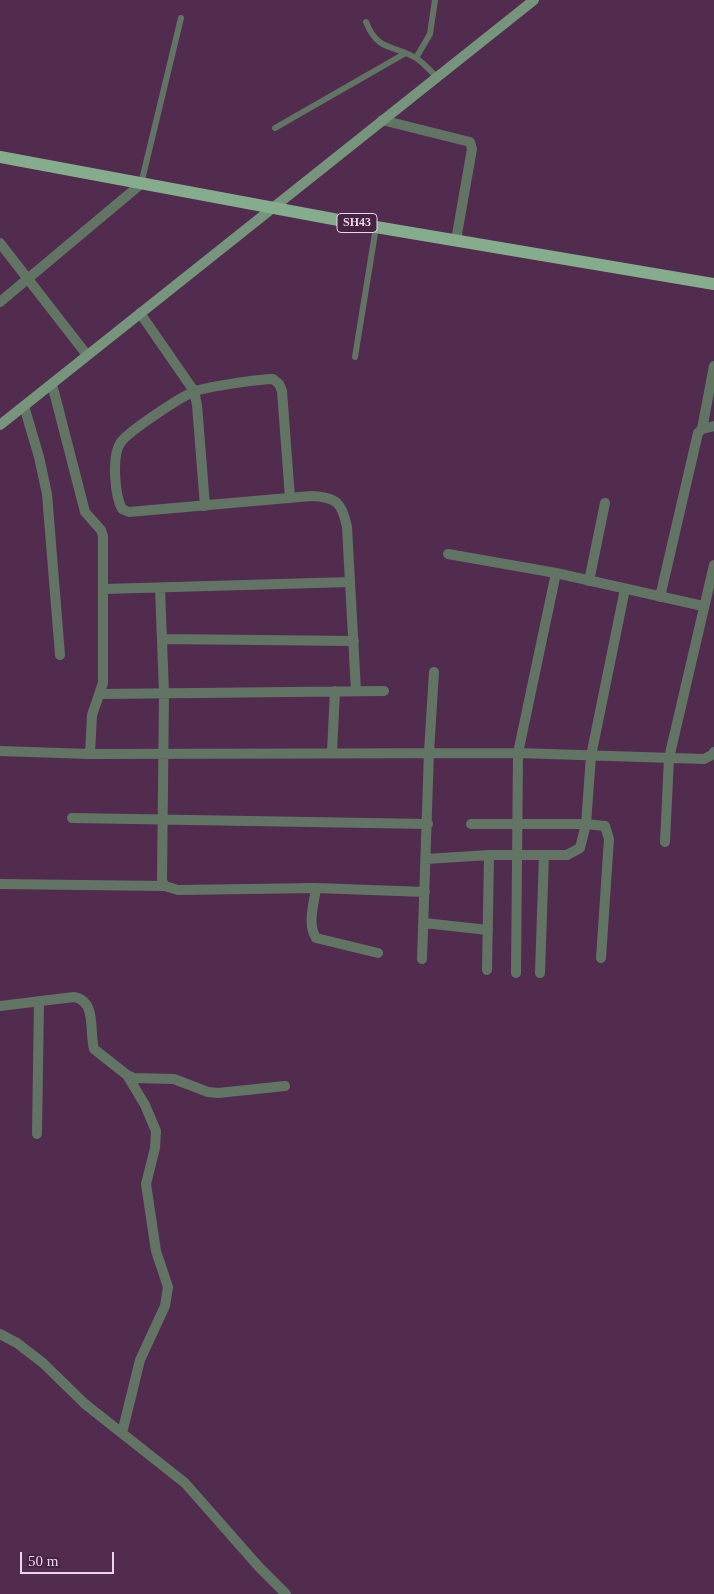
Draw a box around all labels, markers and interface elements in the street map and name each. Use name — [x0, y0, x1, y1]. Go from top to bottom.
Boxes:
road number: SH43 — [337, 214, 377, 232]
scale bar — [22, 1542, 116, 1574]
text: 50 m — [28, 1553, 58, 1569]

